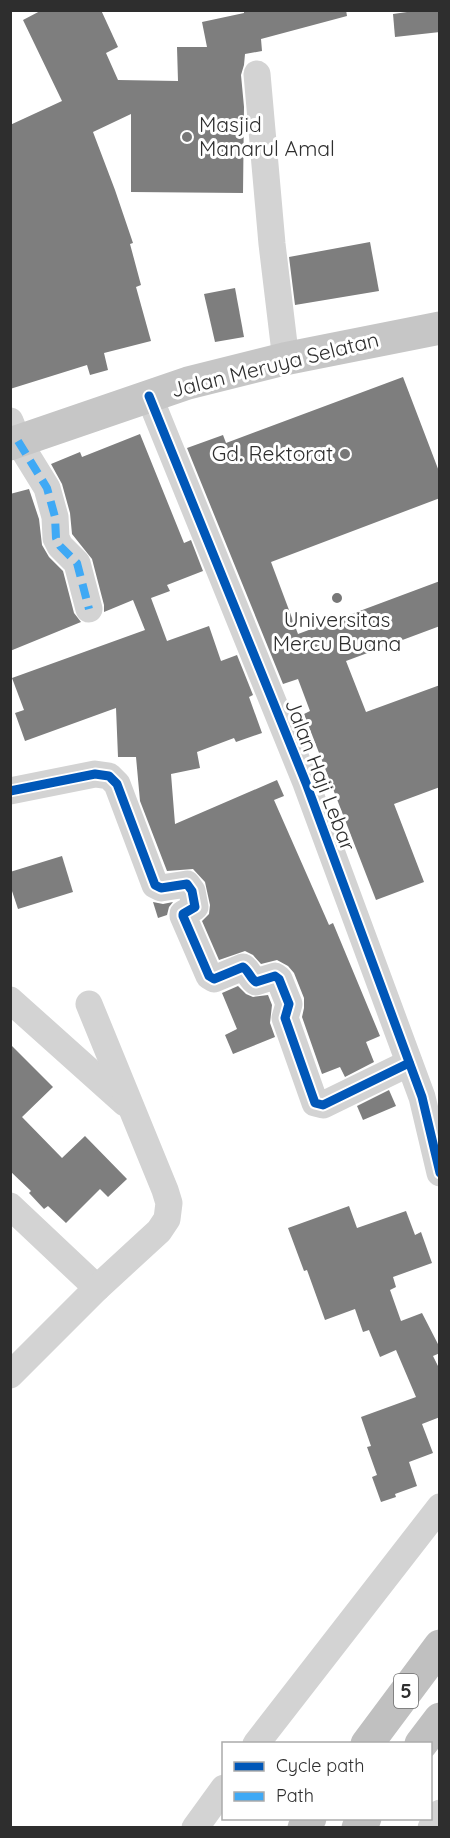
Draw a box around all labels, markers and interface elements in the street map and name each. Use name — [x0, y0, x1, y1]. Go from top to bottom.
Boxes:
place label: Masjid Manarul Amal — [199, 111, 335, 161]
marker: Masjid Manarul Amal — [180, 130, 194, 144]
street label: Jalan Meruya Selatan — [168, 326, 381, 402]
place label: Gd. Rektorat — [212, 440, 333, 466]
marker: Gd. Rektorat — [338, 447, 352, 461]
marker: Universitas Mercu Buana — [330, 591, 344, 605]
place label: Universitas Mercu Buana — [273, 606, 401, 656]
street label: Jalan Haji Lebar — [280, 695, 362, 854]
road number: 5 — [394, 1674, 418, 1708]
legend — [222, 1742, 432, 1820]
text: Cycle path — [276, 1754, 364, 1777]
text: Path — [276, 1784, 314, 1807]

